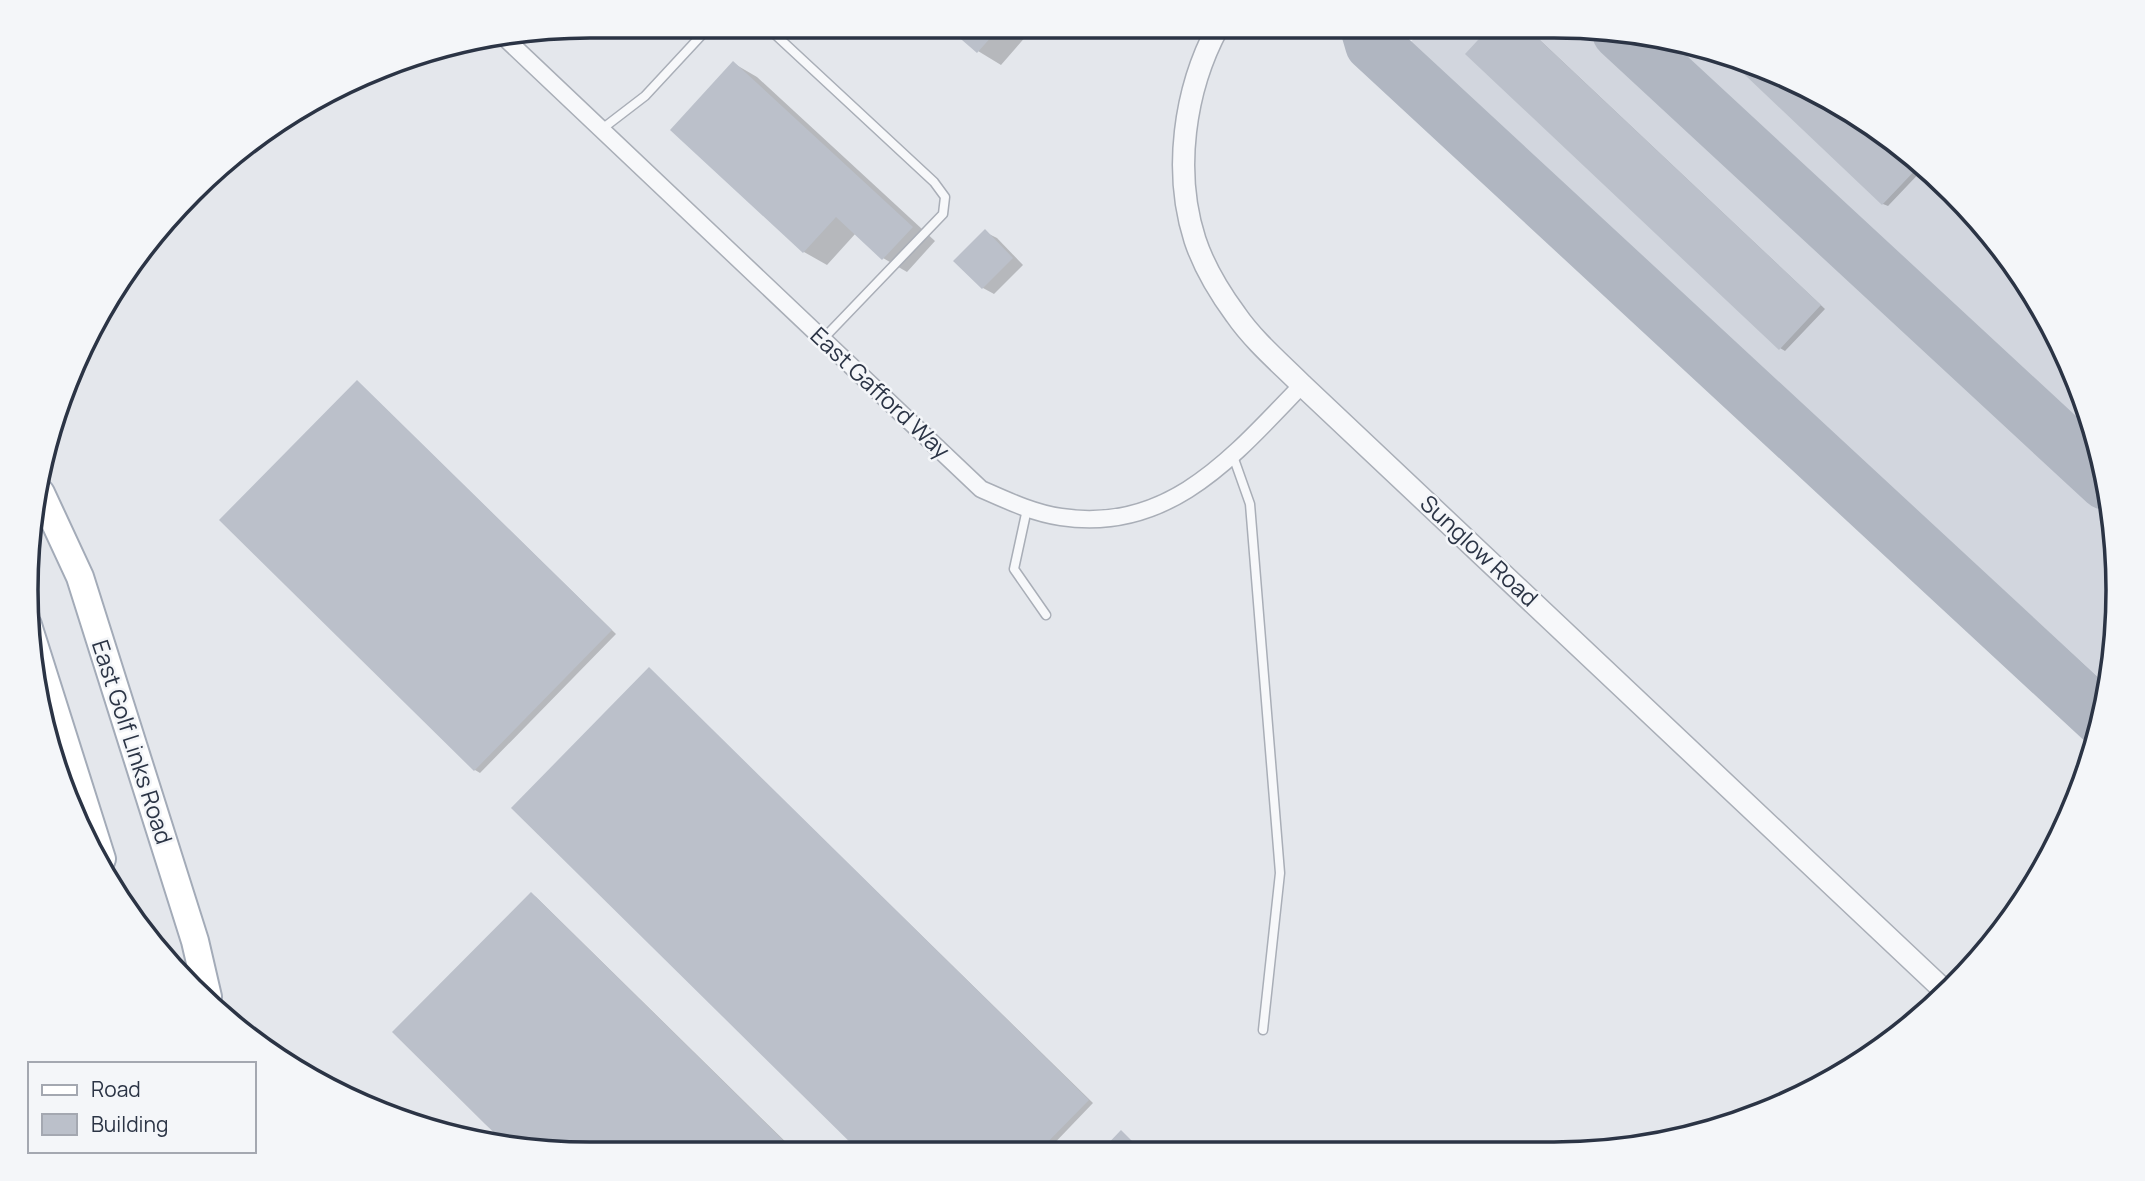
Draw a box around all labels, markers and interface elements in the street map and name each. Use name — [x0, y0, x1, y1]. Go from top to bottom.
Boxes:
street label: East Gafford Way — [804, 319, 957, 465]
street label: Sunglow Road — [1414, 487, 1546, 613]
street label: East Golf Links Road — [85, 636, 181, 848]
legend — [28, 1062, 256, 1153]
text: Road — [91, 1075, 141, 1103]
text: Building — [91, 1110, 168, 1138]

